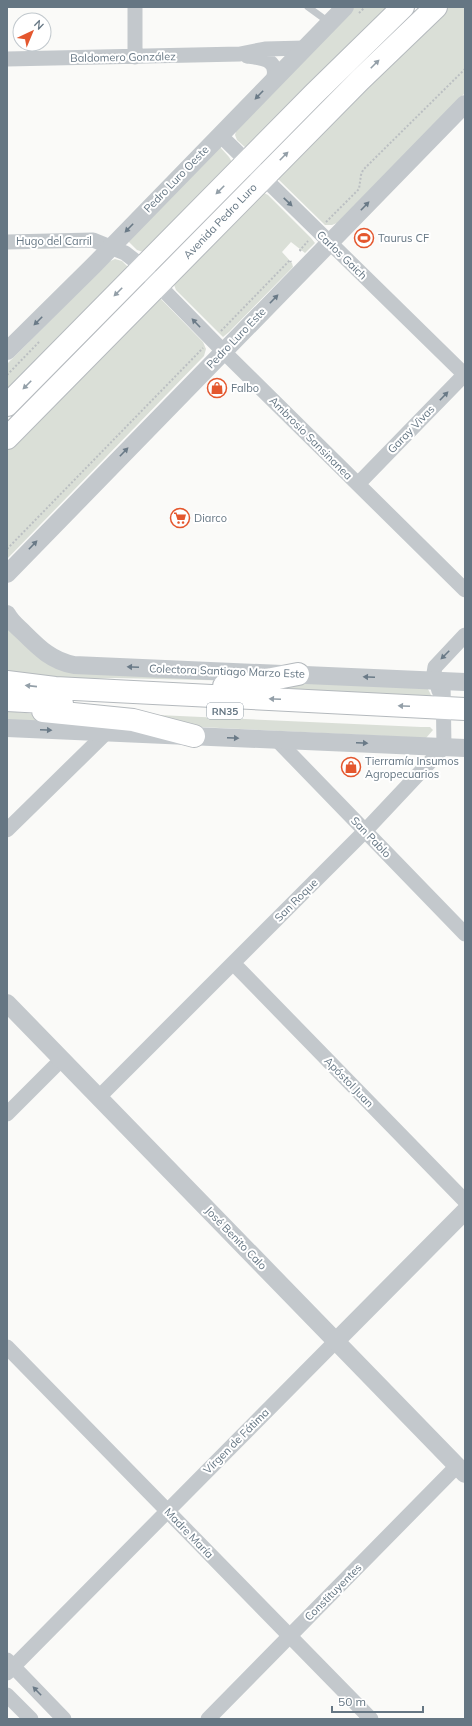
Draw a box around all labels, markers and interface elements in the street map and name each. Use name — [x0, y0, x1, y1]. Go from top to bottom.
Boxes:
north arrow — [12, 12, 52, 52]
text: N — [31, 17, 47, 33]
street label: Baldomero González — [70, 49, 176, 65]
one-way arrow — [370, 59, 380, 69]
one-way arrow — [254, 90, 264, 100]
street label: Pedro Luro Oeste — [141, 143, 211, 215]
one-way arrow — [279, 151, 289, 161]
street label: Avenida Pedro Luro — [180, 180, 260, 262]
one-way arrow — [215, 185, 225, 195]
one-way arrow — [283, 197, 293, 207]
one-way arrow — [360, 201, 370, 211]
one-way arrow — [124, 223, 134, 233]
sports icon: Taurus CF — [353, 227, 375, 249]
street label: Carlos Gaich — [314, 228, 370, 282]
place label: Taurus CF — [378, 231, 429, 245]
street label: Hugo del Carril — [16, 234, 92, 248]
one-way arrow — [114, 287, 123, 297]
one-way arrow — [269, 294, 279, 304]
street label: Pedro Luro Este — [203, 305, 269, 371]
one-way arrow — [33, 316, 43, 325]
one-way arrow — [191, 318, 201, 328]
shop icon: Falbo — [206, 377, 228, 399]
one-way arrow — [22, 380, 32, 390]
place label: Falbo — [231, 381, 259, 395]
one-way arrow — [439, 391, 449, 401]
street label: Ambrosio Sansinanea — [267, 394, 355, 482]
street label: Garay Vivas — [384, 402, 438, 456]
one-way arrow — [119, 447, 129, 457]
supermarket icon: Diarco — [169, 507, 191, 529]
place label: Diarco — [194, 511, 227, 525]
one-way arrow — [28, 540, 38, 550]
one-way arrow — [440, 650, 450, 660]
street label: Colectora Santiago Marzo Este — [149, 661, 305, 681]
one-way arrow — [127, 664, 139, 671]
one-way arrow — [362, 674, 375, 680]
one-way arrow — [25, 682, 37, 689]
one-way arrow — [269, 696, 281, 703]
road number: RN35 — [207, 703, 243, 719]
one-way arrow — [397, 703, 410, 709]
one-way arrow — [40, 727, 53, 733]
one-way arrow — [227, 734, 239, 741]
one-way arrow — [356, 740, 369, 746]
place label: Tierramía Insumos Agropecuarios — [365, 754, 459, 781]
shop icon: Tierramía Insumos Agropecuarios — [340, 756, 362, 778]
street label: San Pablo — [348, 814, 394, 860]
street label: San Roque — [271, 875, 321, 925]
street label: Apóstol Juan — [321, 1054, 377, 1110]
street label: José Benito Calo — [202, 1203, 270, 1273]
street label: Vírgen de Fátima — [200, 1405, 272, 1477]
street label: Madre María — [162, 1505, 216, 1561]
street label: Constituyentes — [301, 1560, 365, 1624]
one-way arrow — [32, 1686, 42, 1696]
scale bar — [332, 1688, 423, 1714]
text: 50 m — [338, 1694, 366, 1709]

